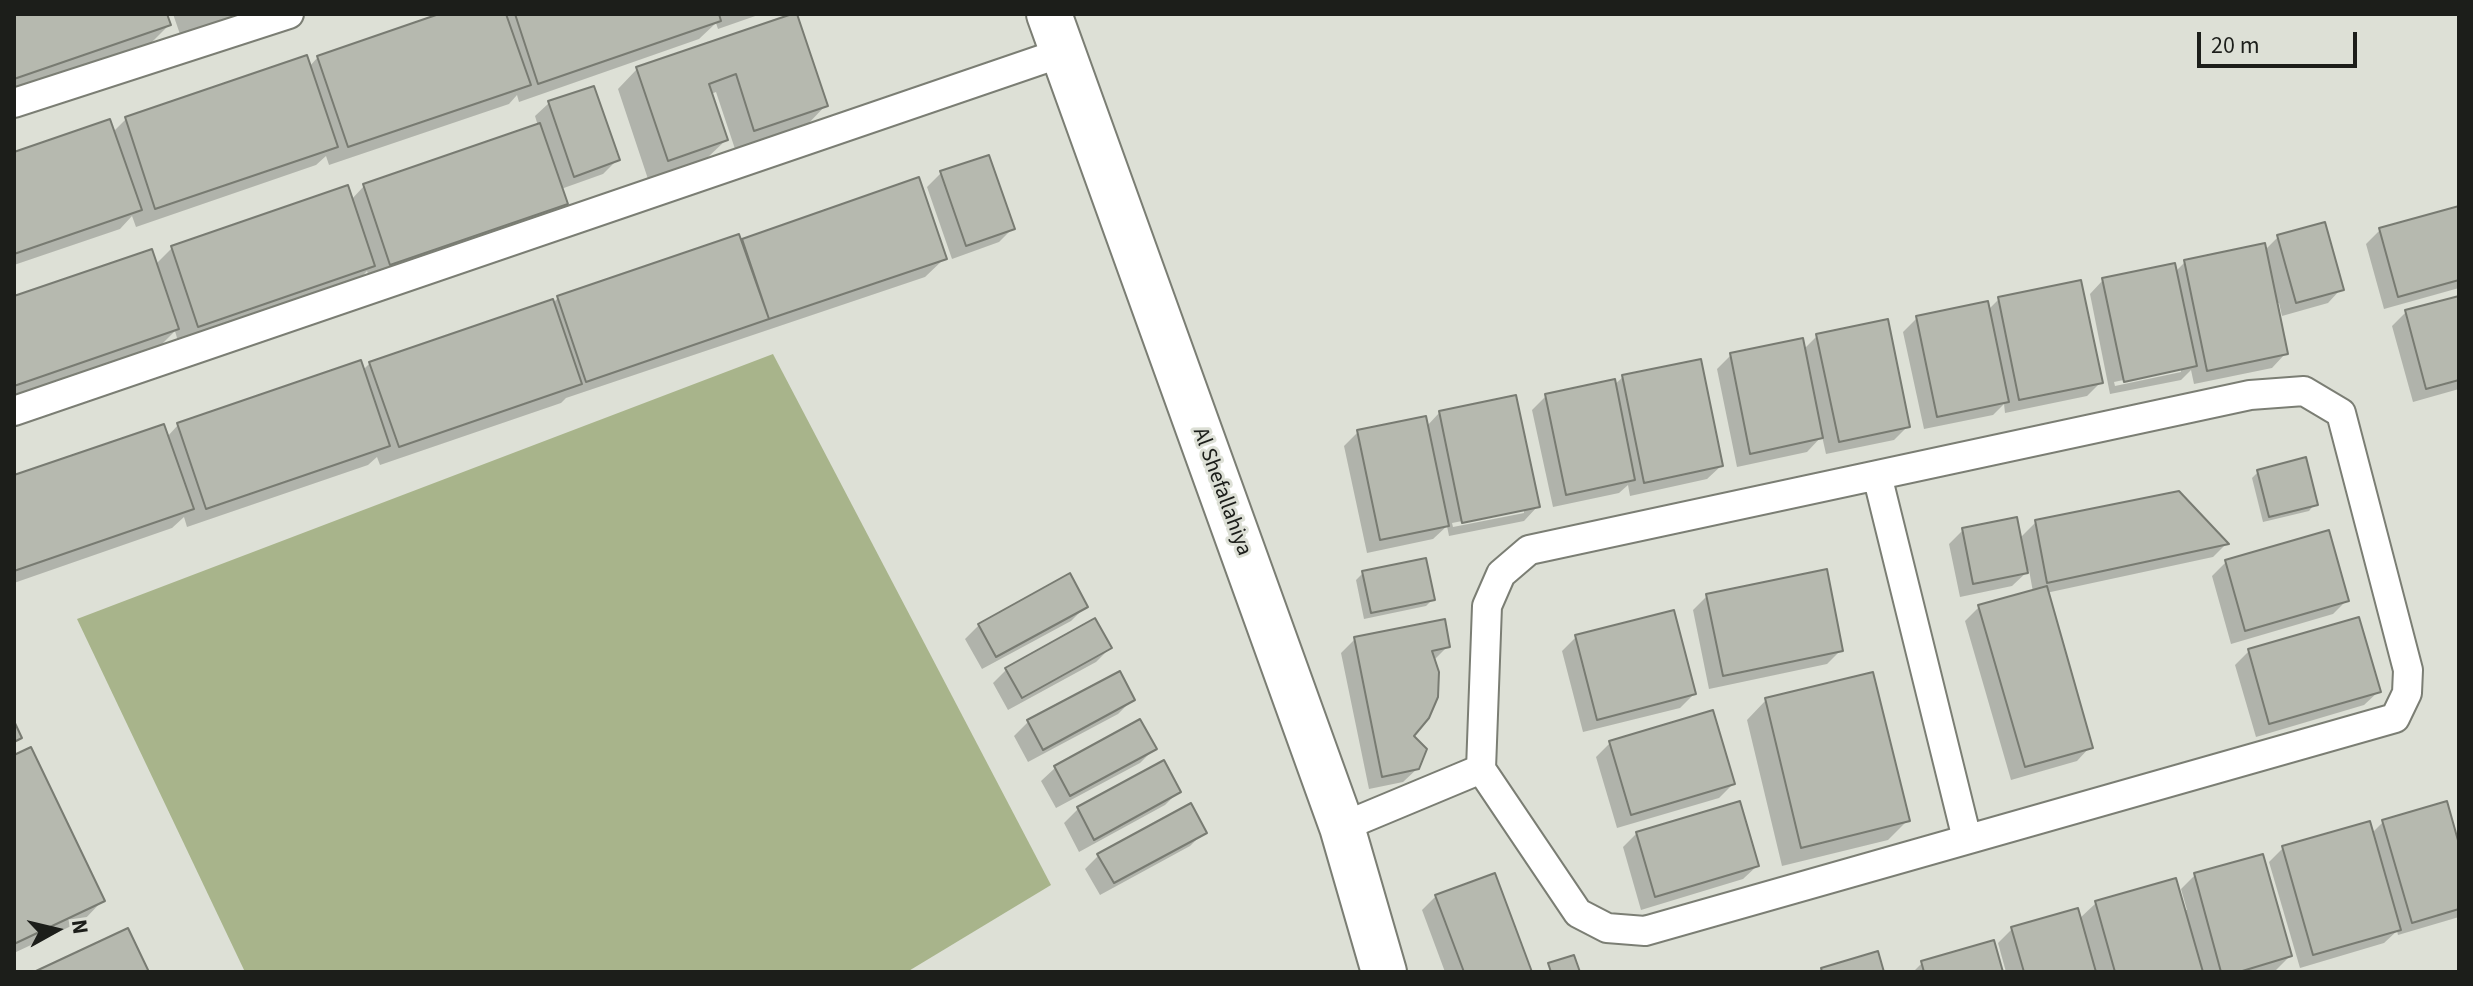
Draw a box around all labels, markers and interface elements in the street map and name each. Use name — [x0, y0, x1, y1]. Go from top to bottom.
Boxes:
scale bar — [2201, 16, 2361, 66]
text: 20 m — [2211, 28, 2260, 63]
street label: Al Shefallahiya — [1186, 424, 1256, 560]
north arrow — [16, 890, 96, 970]
text: N — [63, 917, 97, 936]

